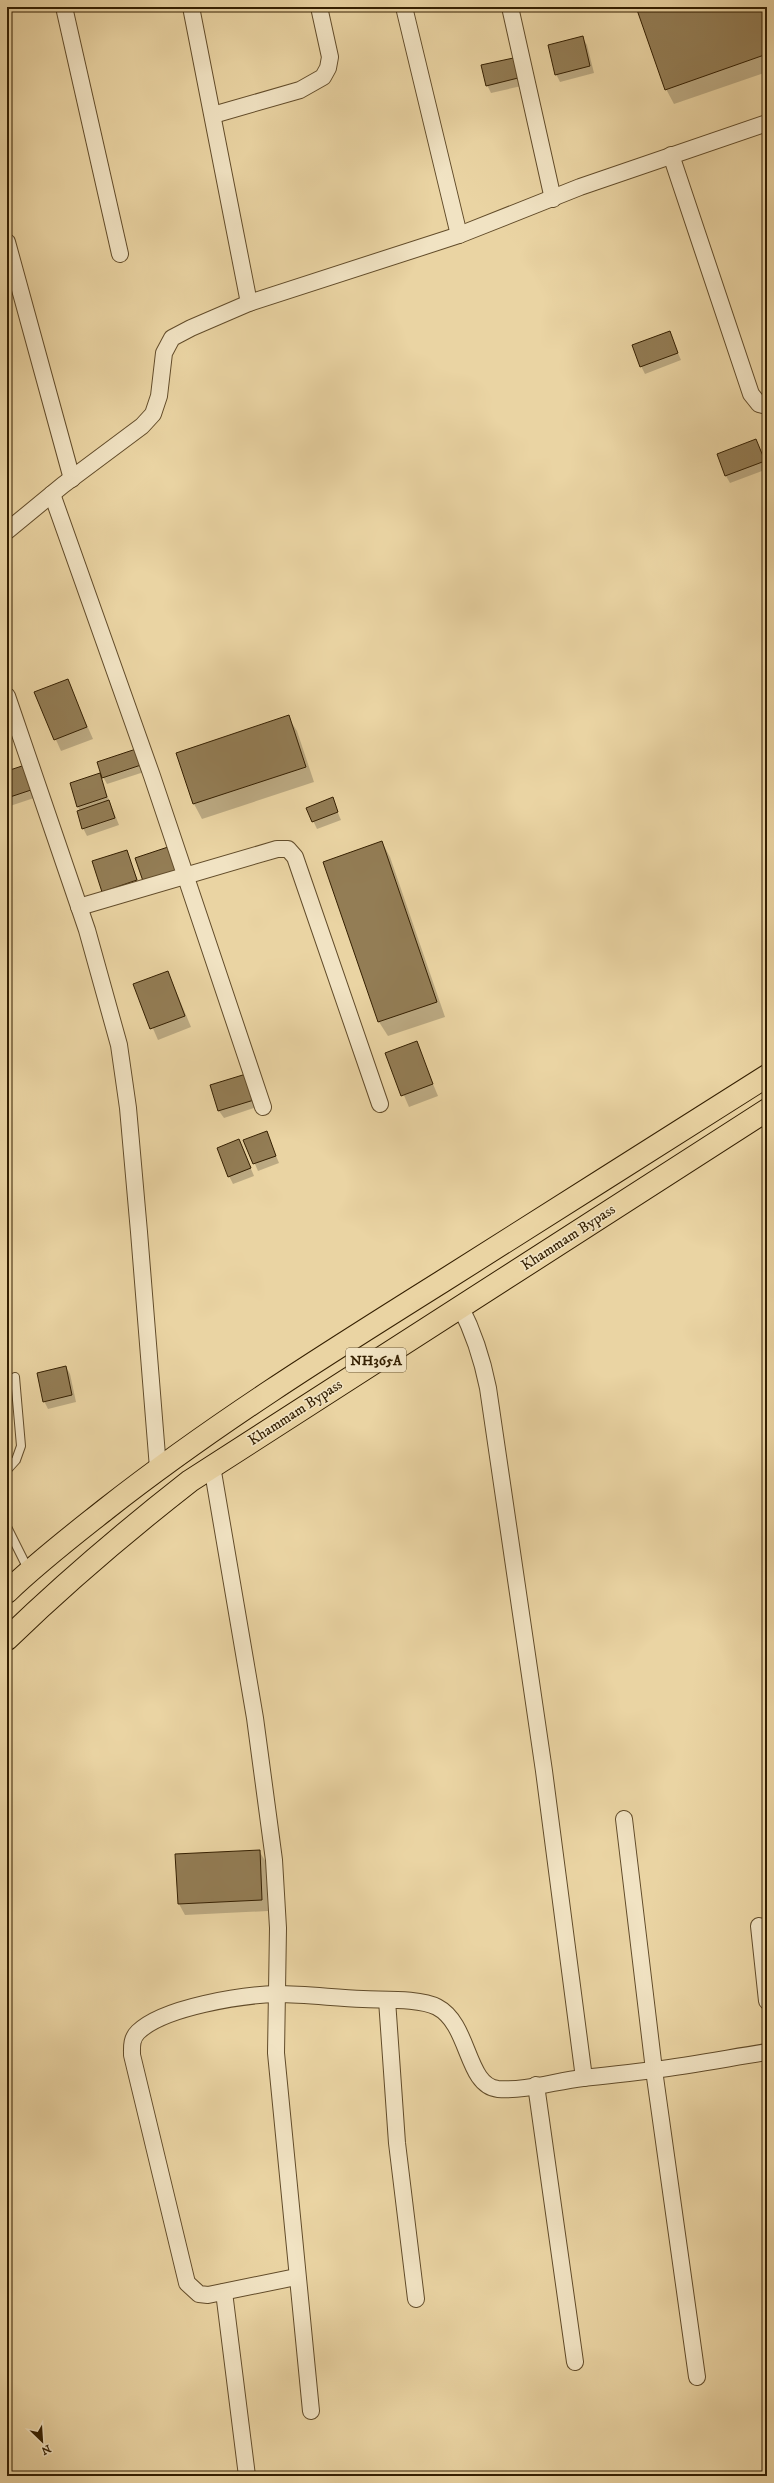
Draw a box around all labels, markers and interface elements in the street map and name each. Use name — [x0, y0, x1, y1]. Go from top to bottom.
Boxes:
street label: Khammam Bypass — [518, 1200, 619, 1275]
road number: NH365A — [346, 1348, 406, 1372]
street label: Khammam Bypass — [245, 1375, 346, 1450]
north arrow — [22, 2421, 62, 2461]
text: N — [39, 2441, 53, 2457]

